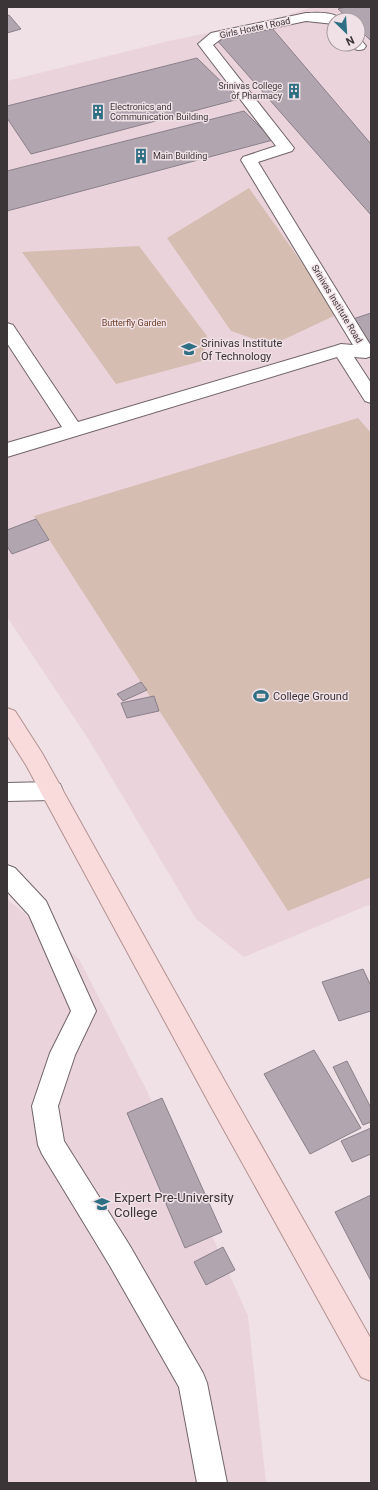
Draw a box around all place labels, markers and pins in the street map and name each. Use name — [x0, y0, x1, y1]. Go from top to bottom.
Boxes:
place label: Srinivas College of Pharmacy — [218, 81, 283, 101]
building icon: Srinivas College of Pharmacy — [285, 82, 303, 100]
place label: Electronics and Communication Building — [110, 102, 208, 122]
building icon: Electronics and Communication Building — [89, 103, 107, 121]
building icon: Main Building — [132, 147, 150, 165]
place label: Main Building — [153, 151, 207, 161]
place label: Srinivas Institute Of Technology — [201, 337, 283, 363]
school or university icon: Srinivas Institute Of Technology — [180, 340, 198, 358]
sports icon: College Ground — [252, 687, 270, 705]
place label: College Ground — [273, 690, 348, 703]
place label: Expert Pre-University College — [114, 1190, 234, 1220]
school or university icon: Expert Pre-University College — [93, 1195, 111, 1213]

